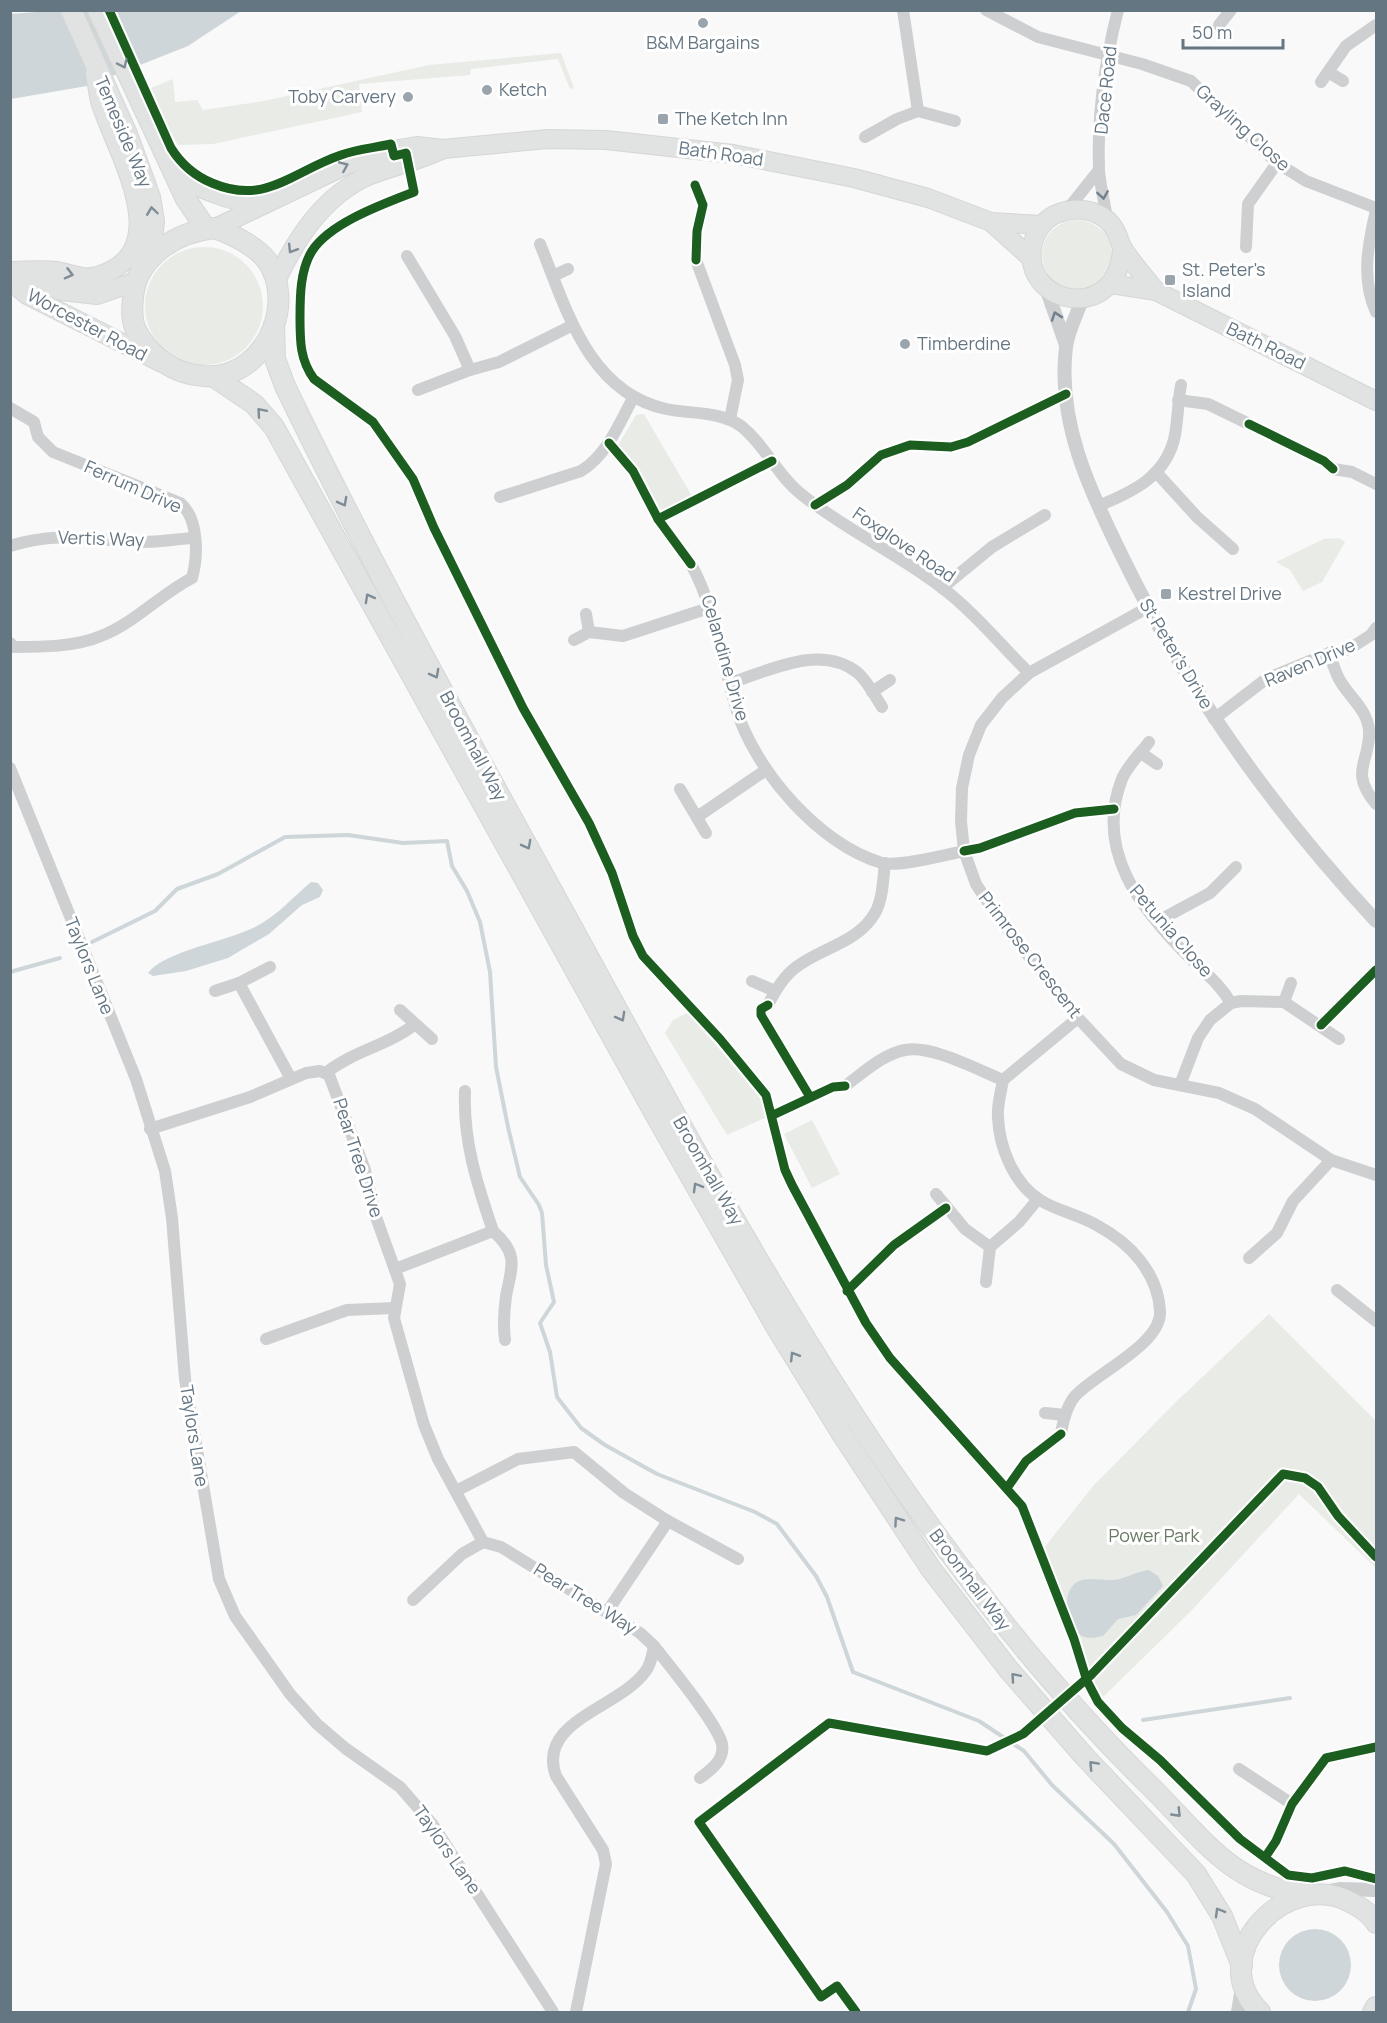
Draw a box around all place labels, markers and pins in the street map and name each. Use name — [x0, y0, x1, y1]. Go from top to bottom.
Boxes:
marker: B&M Bargains — [696, 16, 710, 30]
place label: B&M Bargains — [646, 30, 760, 54]
place label: Ketch — [499, 77, 547, 101]
marker: Ketch — [480, 83, 494, 97]
place label: Toby Carvery — [288, 84, 396, 108]
marker: Toby Carvery — [401, 90, 415, 104]
place label: The Ketch Inn — [675, 106, 788, 130]
marker: The Ketch Inn — [656, 112, 670, 126]
place label: St. Peter's Island — [1182, 257, 1266, 302]
marker: St. Peter's Island — [1163, 273, 1177, 287]
place label: Timberdine — [917, 331, 1011, 355]
marker: Timberdine — [898, 337, 912, 351]
place label: Kestrel Drive — [1178, 581, 1282, 605]
marker: Kestrel Drive — [1159, 587, 1173, 601]

